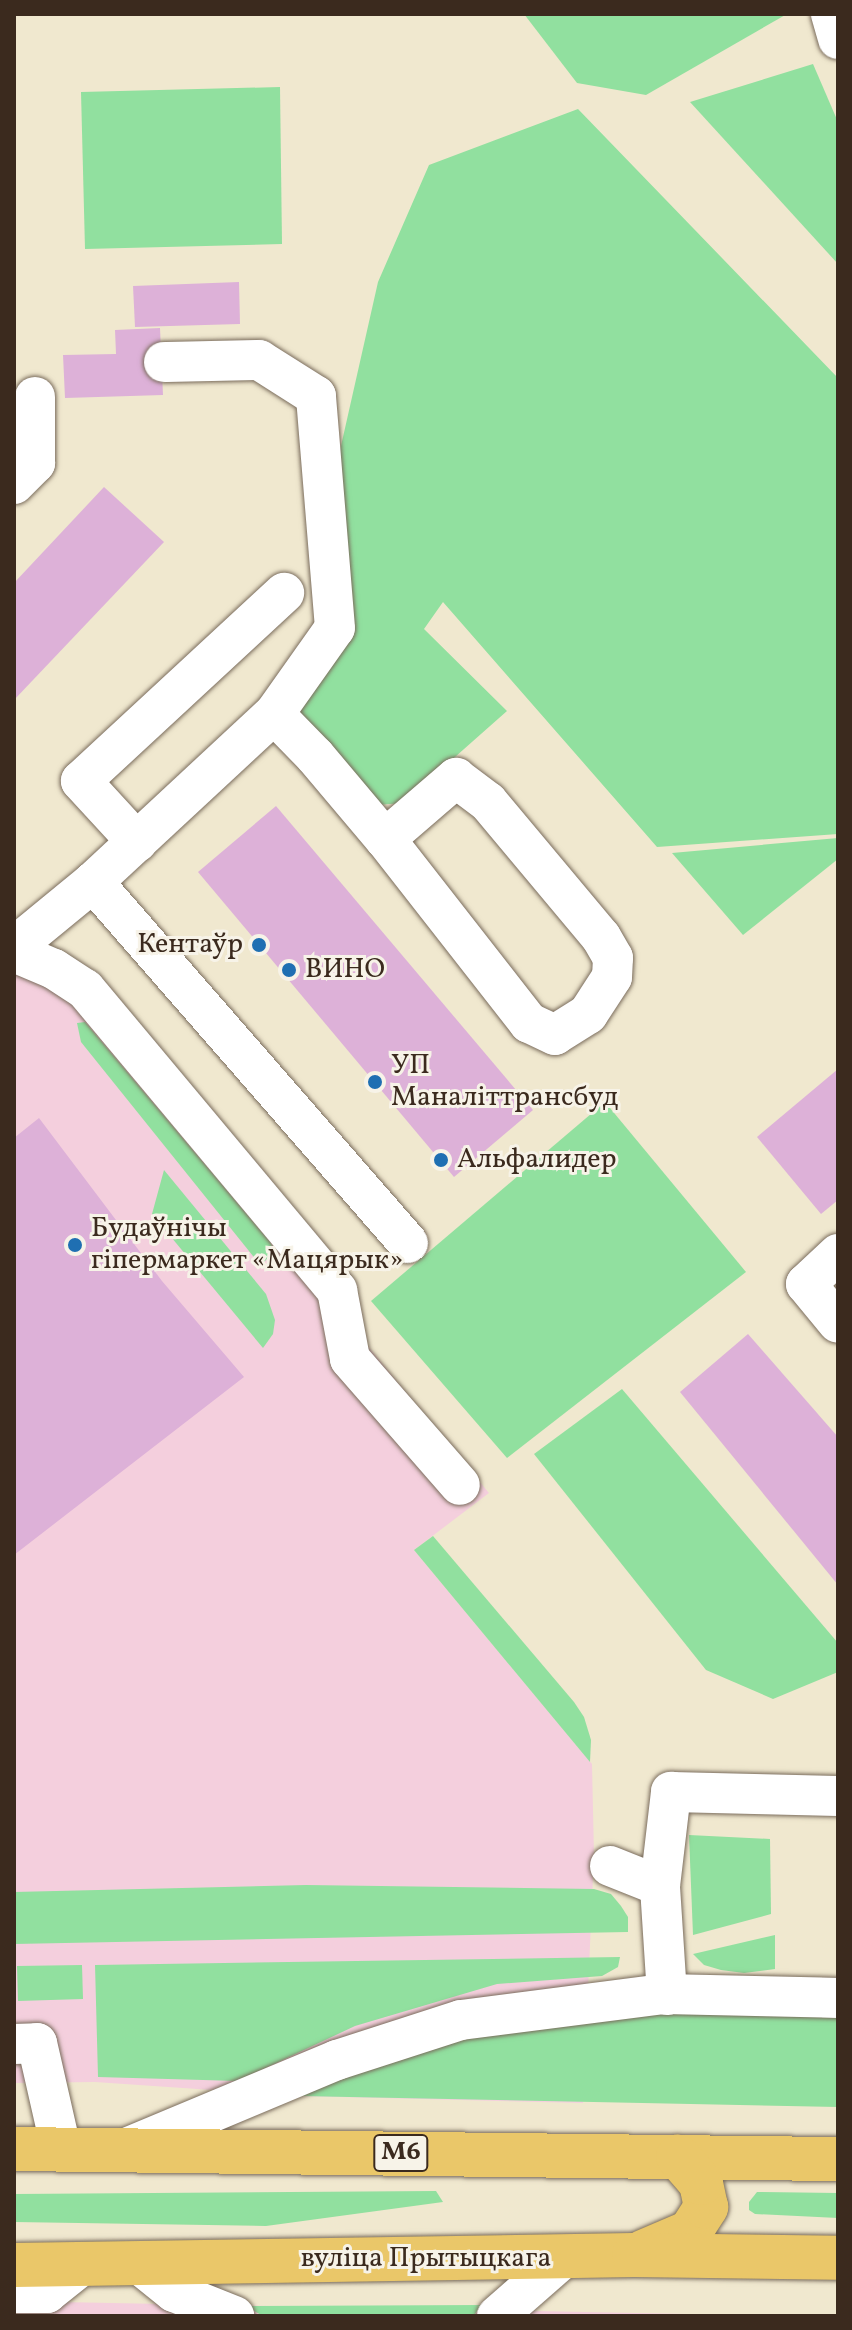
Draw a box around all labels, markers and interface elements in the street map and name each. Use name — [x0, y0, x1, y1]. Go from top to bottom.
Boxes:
place label: Кентаўр — [137, 928, 243, 962]
marker: Кентаўр — [250, 936, 268, 954]
place label: ВИНО — [305, 953, 385, 987]
marker: ВИНО — [280, 961, 298, 979]
place label: УП Маналіттрансбуд — [391, 1049, 618, 1115]
marker: УП Маналіттрансбуд — [366, 1073, 384, 1091]
place label: Альфалидер — [457, 1143, 617, 1177]
marker: Альфалидер — [432, 1151, 450, 1169]
place label: Будаўнічы гіпермаркет «Мацярык» — [91, 1212, 404, 1278]
marker: Будаўнічы гіпермаркет «Мацярык» — [66, 1236, 84, 1254]
road number: М6 — [373, 2131, 429, 2175]
street label: вуліца Прытыцкага — [301, 2242, 551, 2276]

